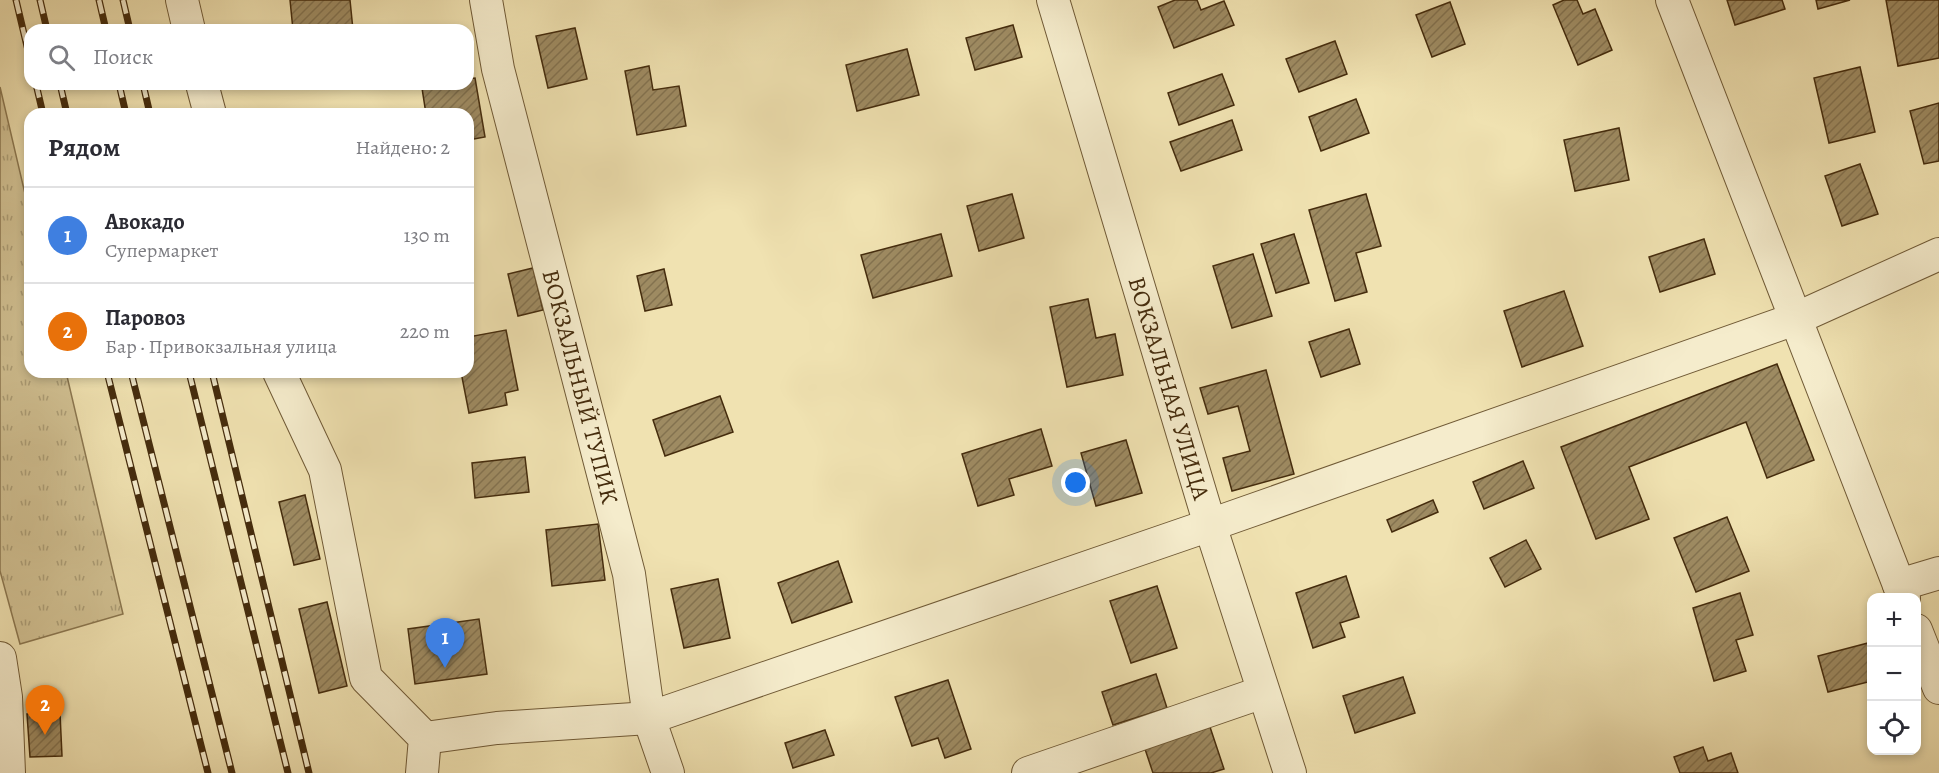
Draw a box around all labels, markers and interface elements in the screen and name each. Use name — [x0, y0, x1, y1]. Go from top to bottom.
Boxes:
search box — [24, 24, 474, 90]
icon: search — [45, 41, 78, 74]
text: Поиск — [93, 42, 153, 72]
text: Рядом — [48, 130, 120, 165]
text: Найдено: 2 — [355, 134, 450, 161]
text: Авокадо — [105, 207, 185, 237]
text: 1 — [64, 222, 71, 249]
text: 130 m — [404, 222, 450, 249]
text: Супермаркет — [105, 237, 219, 264]
street label: ВОКЗАЛЬНЫЙ ТУПИК — [535, 266, 626, 508]
street label: ВОКЗАЛЬНАЯ УЛИЦА — [1121, 273, 1218, 504]
text: Паровоз — [105, 303, 185, 333]
text: 2 — [63, 318, 72, 345]
text: 220 m — [400, 318, 450, 345]
text: Бар · Привокзальная улица — [105, 333, 337, 360]
your location — [1061, 468, 1090, 497]
map controls — [1867, 593, 1921, 755]
button: + — [1867, 593, 1921, 647]
pin: 1 — [426, 618, 464, 668]
button: − — [1867, 647, 1921, 701]
pin: 2 — [26, 686, 64, 735]
button: locate — [1867, 701, 1921, 755]

